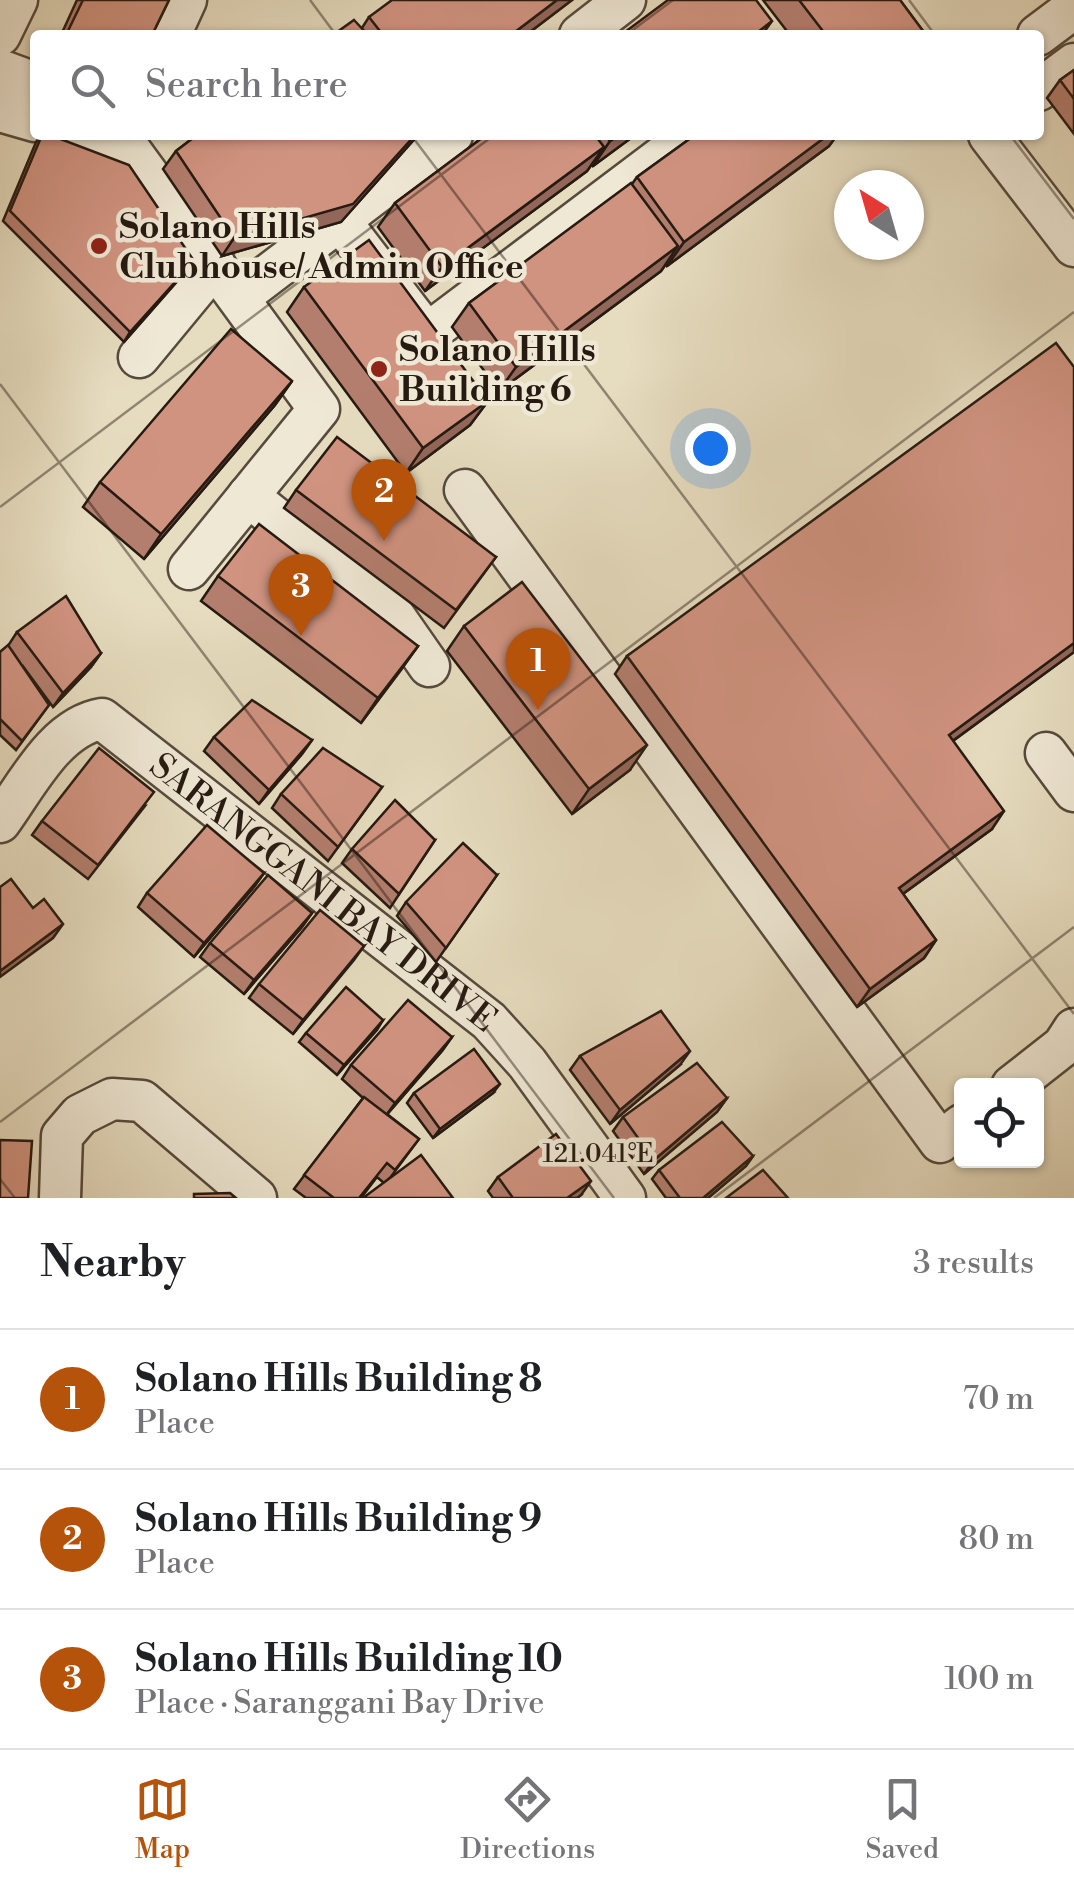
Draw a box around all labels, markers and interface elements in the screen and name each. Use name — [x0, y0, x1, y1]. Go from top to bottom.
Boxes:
search box — [30, 30, 1044, 140]
icon: search — [65, 58, 120, 113]
text: Search here — [145, 62, 348, 109]
north arrow — [834, 170, 924, 260]
place label: Solano Hills Clubhouse/ Admin Office — [119, 206, 524, 289]
marker: Solano Hills Clubhouse/ Admin Office — [88, 235, 110, 257]
place label: Solano Hills Building 6 — [399, 329, 596, 412]
marker: Solano Hills Building 6 — [368, 358, 390, 380]
your location — [685, 423, 736, 474]
pin: 2 — [352, 458, 416, 541]
pin: 3 — [268, 554, 334, 636]
pin: 1 — [506, 628, 570, 710]
street label: SARANGGANI BAY DRIVE — [141, 744, 505, 1042]
map controls — [954, 1078, 1044, 1168]
button: locate — [954, 1078, 1044, 1168]
text: 121.041°E — [542, 1139, 654, 1170]
text: Nearby — [40, 1237, 185, 1290]
text: 3 results — [913, 1243, 1034, 1283]
text: Solano Hills Building 8 — [135, 1356, 542, 1403]
text: 1 — [65, 1379, 80, 1419]
text: 70 m — [963, 1379, 1034, 1419]
text: Place — [135, 1403, 215, 1443]
text: Solano Hills Building 9 — [135, 1496, 542, 1543]
text: 2 — [62, 1519, 83, 1559]
text: 80 m — [959, 1519, 1034, 1559]
text: Place — [135, 1543, 215, 1583]
text: Solano Hills Building 10 — [135, 1636, 563, 1683]
text: 3 — [63, 1659, 82, 1699]
text: 100 m — [944, 1659, 1034, 1699]
text: Place · Saranggani Bay Drive — [135, 1683, 545, 1723]
tab: Map — [135, 1772, 190, 1867]
tab: Directions — [460, 1772, 595, 1867]
tab: Saved — [865, 1772, 939, 1867]

